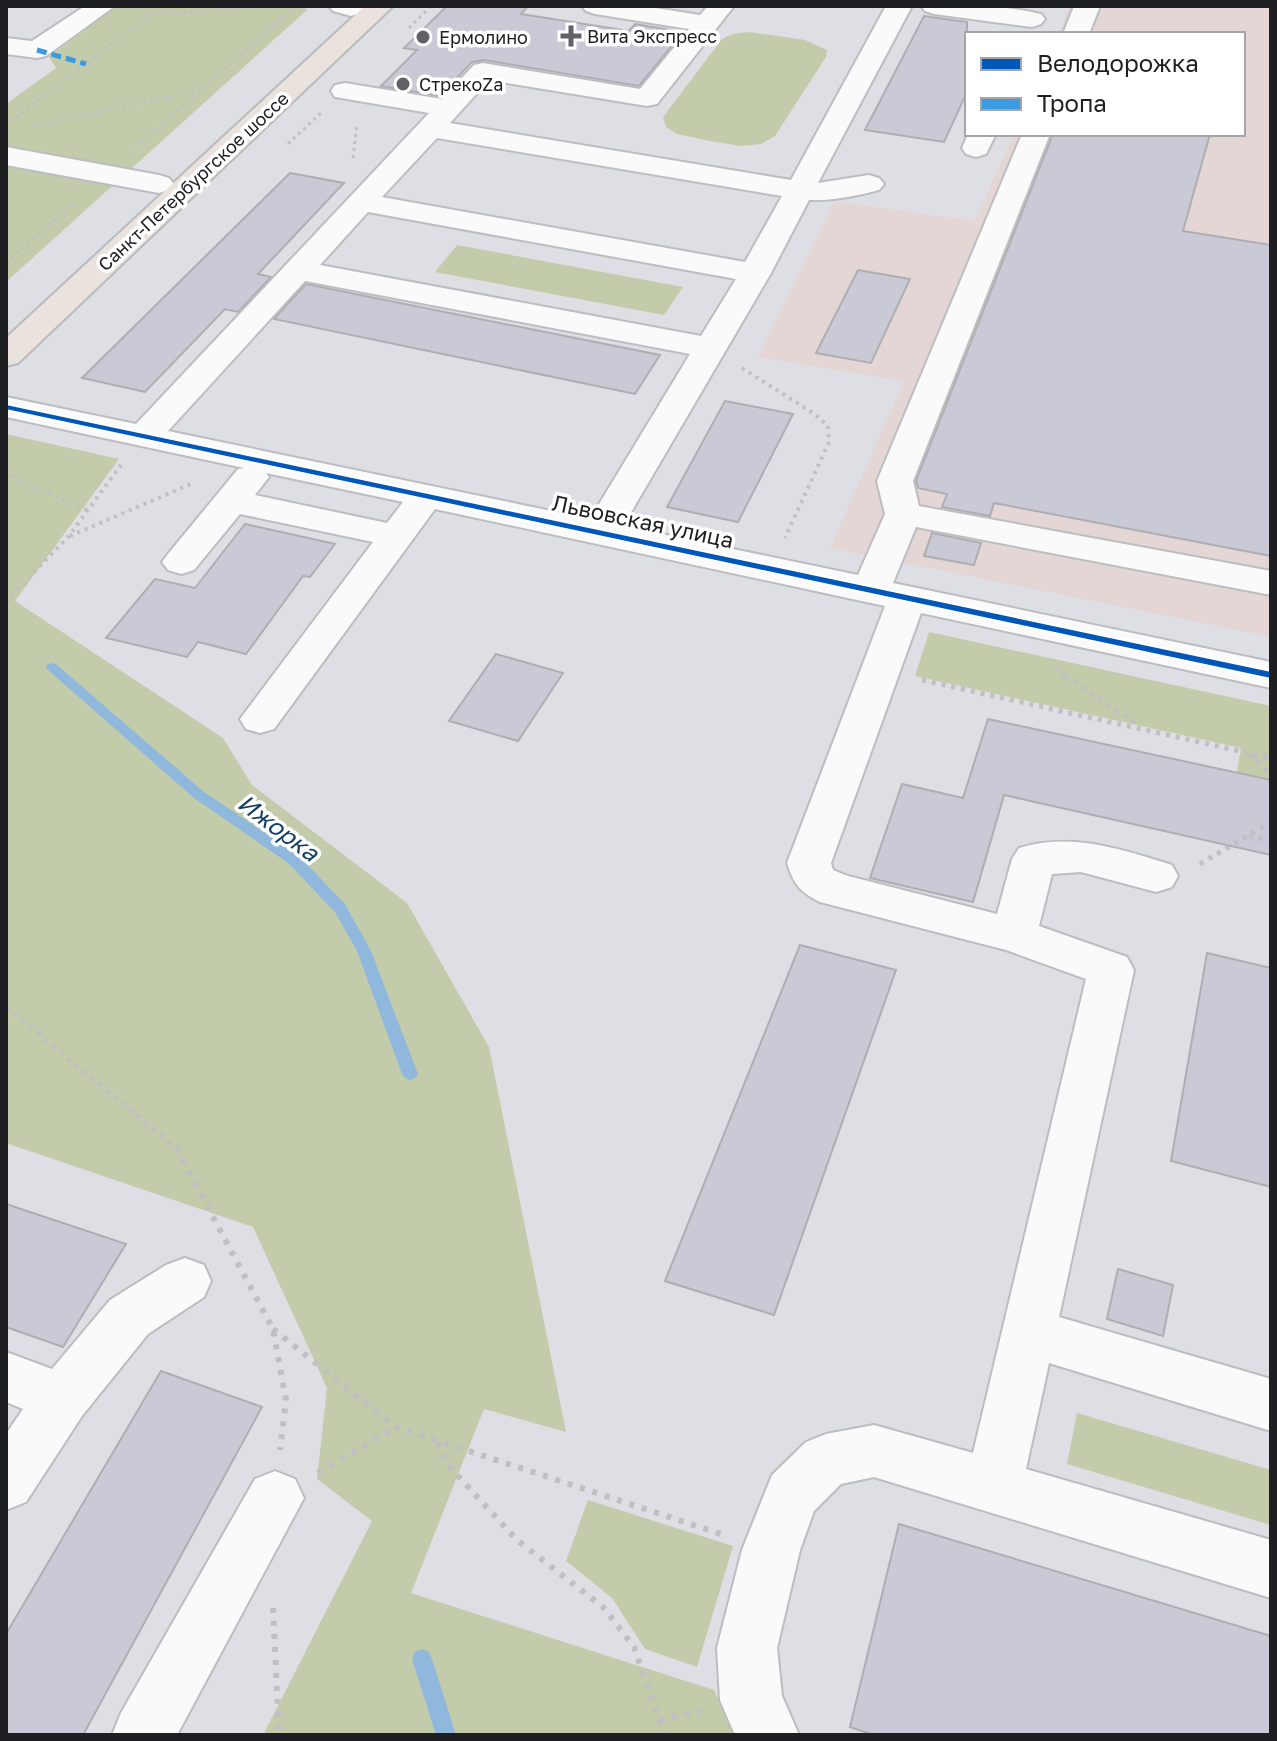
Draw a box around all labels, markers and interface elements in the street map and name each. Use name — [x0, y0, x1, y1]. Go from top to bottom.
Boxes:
place label: Вита Экспресс — [587, 25, 717, 47]
place label: Ермолино — [439, 26, 528, 48]
marker: Вита Экспресс — [562, 27, 580, 45]
marker: Ермолино — [414, 28, 432, 46]
legend — [965, 32, 1245, 136]
text: Велодорожка — [1037, 48, 1199, 77]
place label: СтрекоZа — [419, 73, 503, 95]
marker: СтрекоZа — [394, 75, 412, 93]
street label: Санкт-Петербургское шоссе — [93, 87, 293, 275]
text: Тропа — [1037, 88, 1107, 117]
street label: Львовская улица — [550, 489, 736, 553]
water label: Ижорка — [233, 787, 326, 868]

